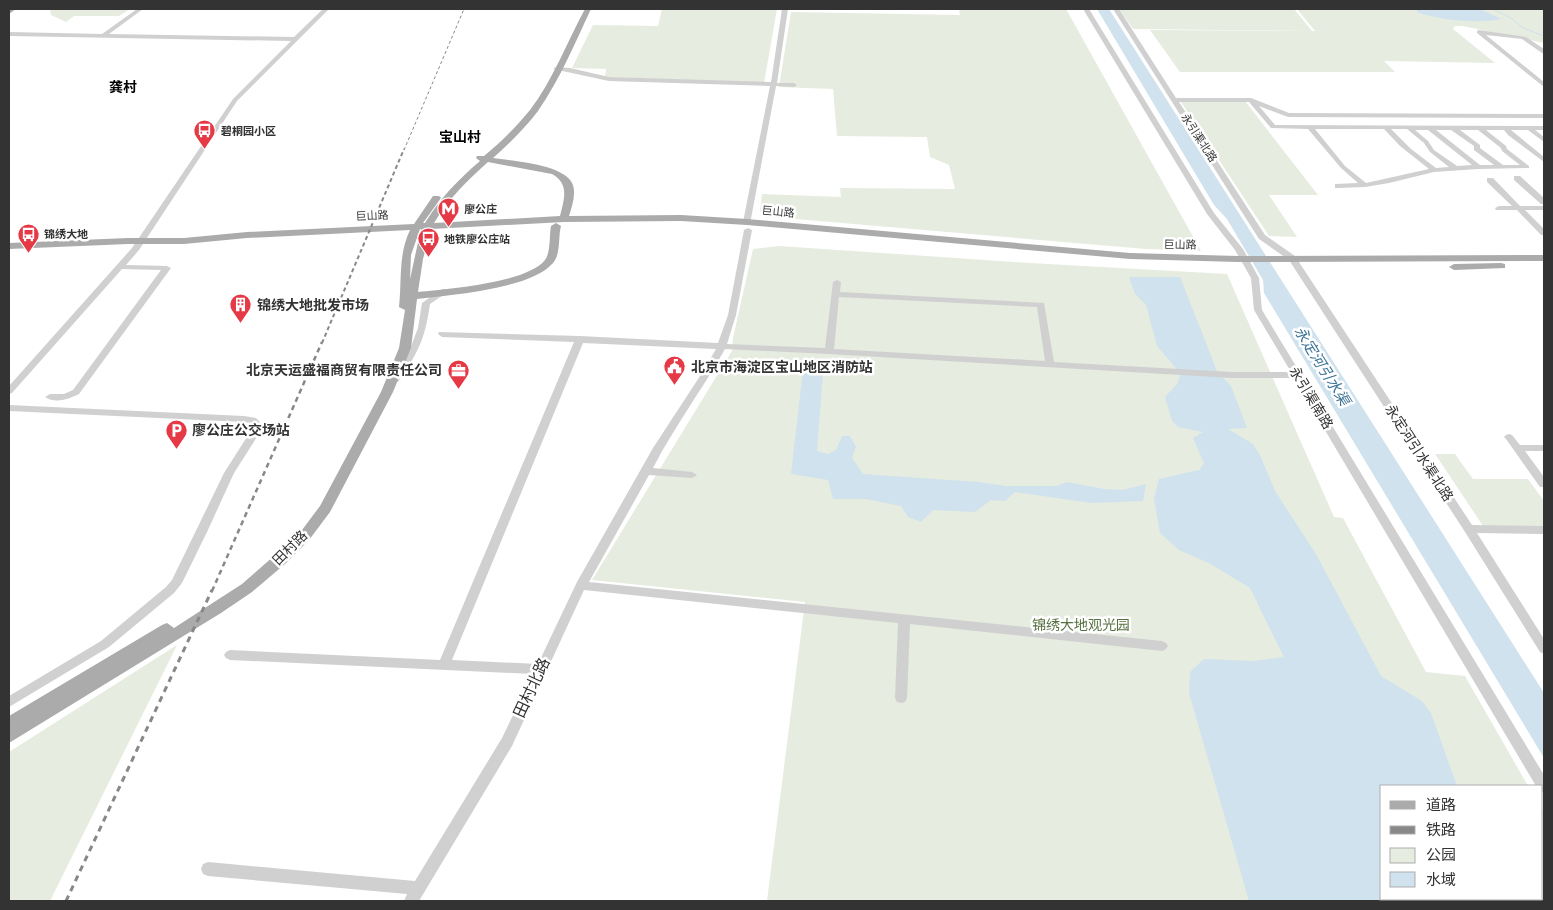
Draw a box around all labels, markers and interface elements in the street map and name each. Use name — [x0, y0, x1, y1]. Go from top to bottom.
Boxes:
district label: 龚村 — [109, 79, 137, 96]
street label: 永引渠北路 — [1179, 111, 1219, 165]
bus stop icon: 碧桐园小区 — [193, 119, 217, 150]
place label: 碧桐园小区 — [221, 125, 276, 138]
district label: 宝山村 — [439, 129, 481, 146]
metro station icon: 廖公庄 — [436, 197, 460, 228]
place label: 廖公庄 — [464, 203, 497, 216]
street label: 巨山路 — [761, 204, 795, 220]
street label: 巨山路 — [355, 209, 389, 223]
bus stop icon: 锦绣大地 — [16, 222, 40, 253]
bus stop icon: 地铁廖公庄站 — [416, 227, 440, 258]
place label: 锦绣大地 — [44, 228, 88, 241]
place label: 地铁廖公庄站 — [444, 233, 510, 246]
street label: 巨山路 — [1163, 238, 1197, 252]
building icon: 锦绣大地批发市场 — [229, 293, 253, 324]
place label: 锦绣大地批发市场 — [257, 297, 369, 314]
water label: 永定河引水渠 — [1291, 323, 1355, 411]
public building icon: 北京市海淀区宝山地区消防站 — [663, 355, 687, 386]
office icon: 北京天运盛福商贸有限责任公司 — [446, 358, 470, 389]
place label: 北京市海淀区宝山地区消防站 — [691, 359, 873, 376]
place label: 北京天运盛福商贸有限责任公司 — [246, 362, 442, 379]
street label: 永引渠南路 — [1286, 364, 1336, 432]
street label: 永定河引水渠北路 — [1381, 401, 1457, 505]
parking icon: 廖公庄公交场站 — [164, 418, 188, 449]
place label: 廖公庄公交场站 — [192, 422, 290, 439]
street label: 田村路 — [269, 527, 311, 569]
park label: 锦绣大地观光园 — [1032, 617, 1130, 634]
street label: 田村北路 — [509, 655, 555, 721]
legend — [1380, 785, 1543, 900]
text: 道路 — [1426, 796, 1456, 814]
text: 铁路 — [1426, 821, 1456, 839]
text: 公园 — [1426, 846, 1456, 864]
text: 水域 — [1426, 871, 1456, 889]

